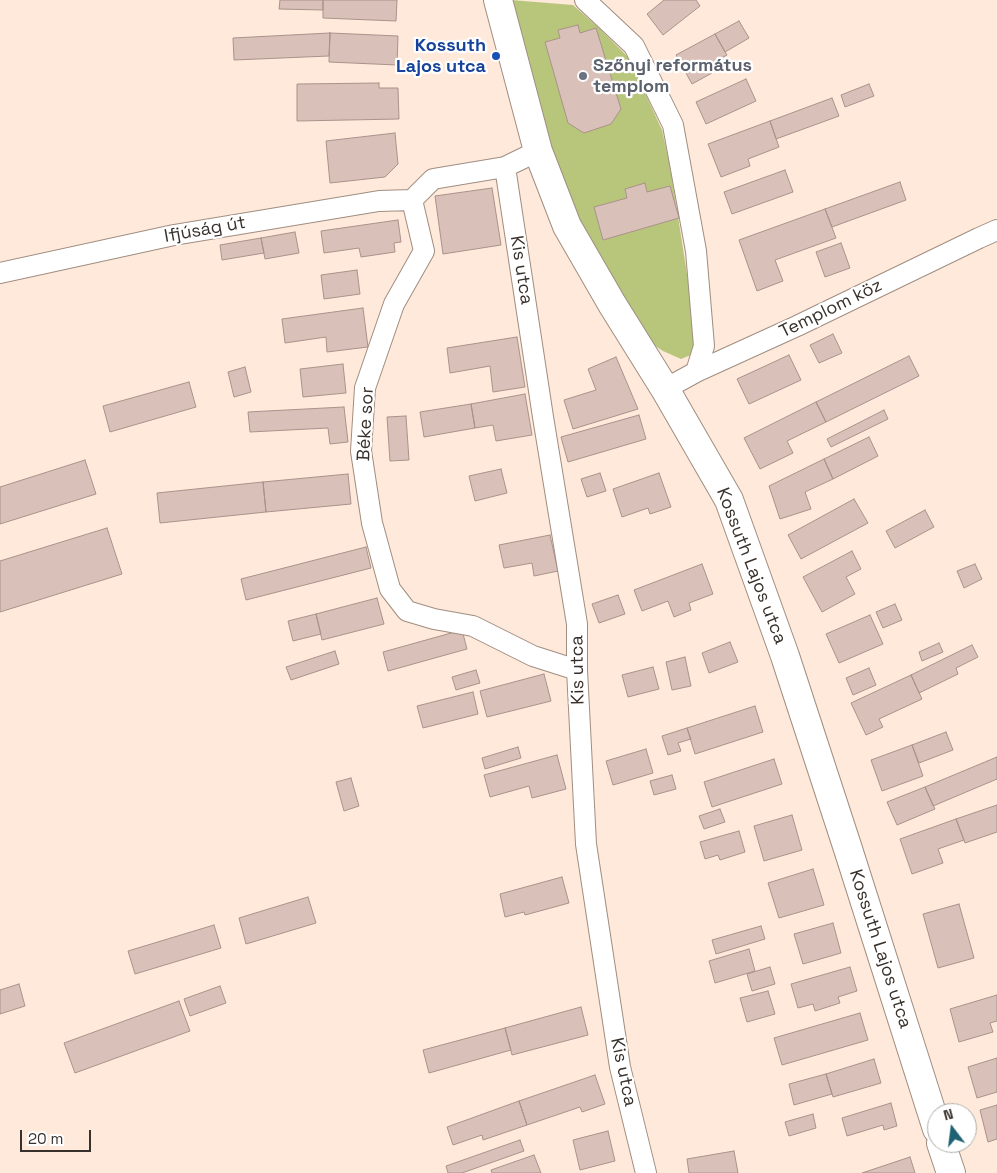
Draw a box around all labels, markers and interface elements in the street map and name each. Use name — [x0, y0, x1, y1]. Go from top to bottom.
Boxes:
place label: Kossuth Lajos utca — [396, 35, 486, 78]
marker: Kossuth Lajos utca — [490, 50, 502, 62]
place label: Szőnyi református templom — [593, 55, 752, 98]
marker: Szőnyi református templom — [577, 70, 589, 82]
street label: Ifjúság út — [163, 212, 247, 248]
street label: Kis utca — [505, 234, 537, 306]
street label: Templom köz — [776, 275, 886, 343]
street label: Béke sor — [353, 386, 379, 462]
street label: Kossuth Lajos utca — [711, 485, 791, 647]
street label: Kis utca — [567, 635, 589, 705]
street label: Kossuth Lajos utca — [844, 867, 916, 1031]
street label: Kis utca — [605, 1036, 641, 1108]
north arrow — [927, 1103, 977, 1153]
text: N — [942, 1105, 955, 1124]
scale bar — [22, 1120, 94, 1152]
text: 20 m — [28, 1129, 63, 1148]

